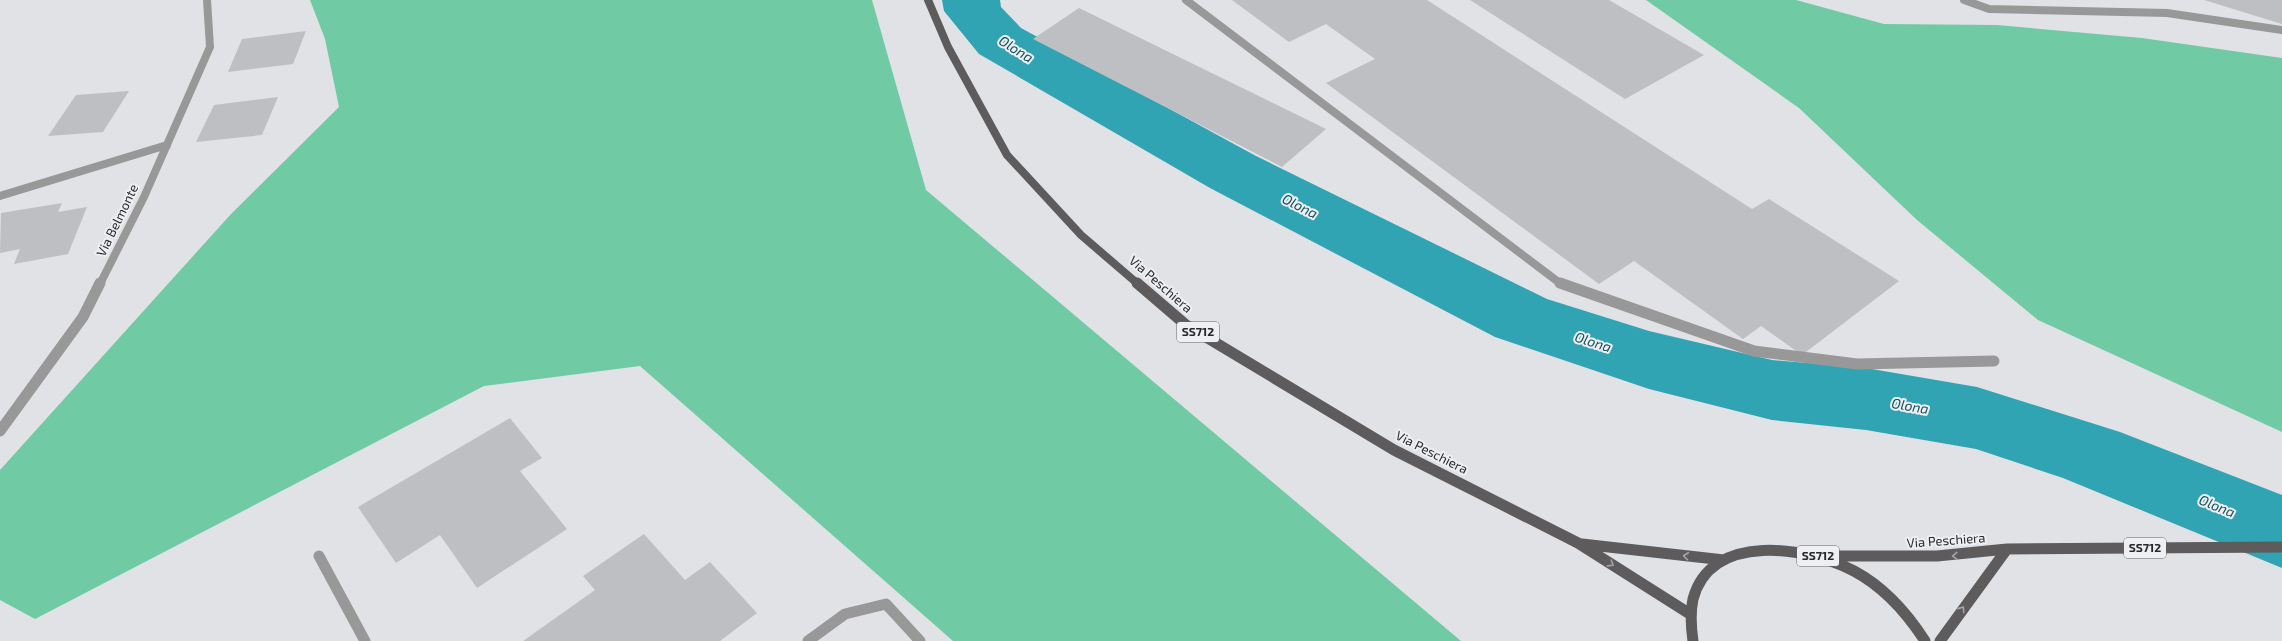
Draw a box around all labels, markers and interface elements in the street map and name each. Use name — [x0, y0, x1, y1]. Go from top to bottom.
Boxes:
water label: Olona — [996, 31, 1037, 66]
street label: Via Belmonte — [93, 181, 141, 259]
water label: Olona — [1280, 189, 1321, 222]
street label: Via Peschiera — [1126, 252, 1196, 316]
road number: SS712 — [1177, 322, 1219, 342]
water label: Olona — [1573, 328, 1614, 355]
water label: Olona — [1890, 394, 1930, 417]
street label: Via Peschiera — [1393, 427, 1471, 477]
water label: Olona — [2197, 491, 2238, 520]
street label: Via Peschiera — [1906, 529, 1986, 551]
road number: SS712 — [2124, 538, 2166, 558]
road number: SS712 — [1797, 546, 1839, 566]
one-way arrow — [1683, 551, 1689, 560]
one-way arrow — [1952, 552, 1958, 560]
one-way arrow — [1607, 559, 1614, 567]
one-way arrow — [1957, 606, 1965, 613]

